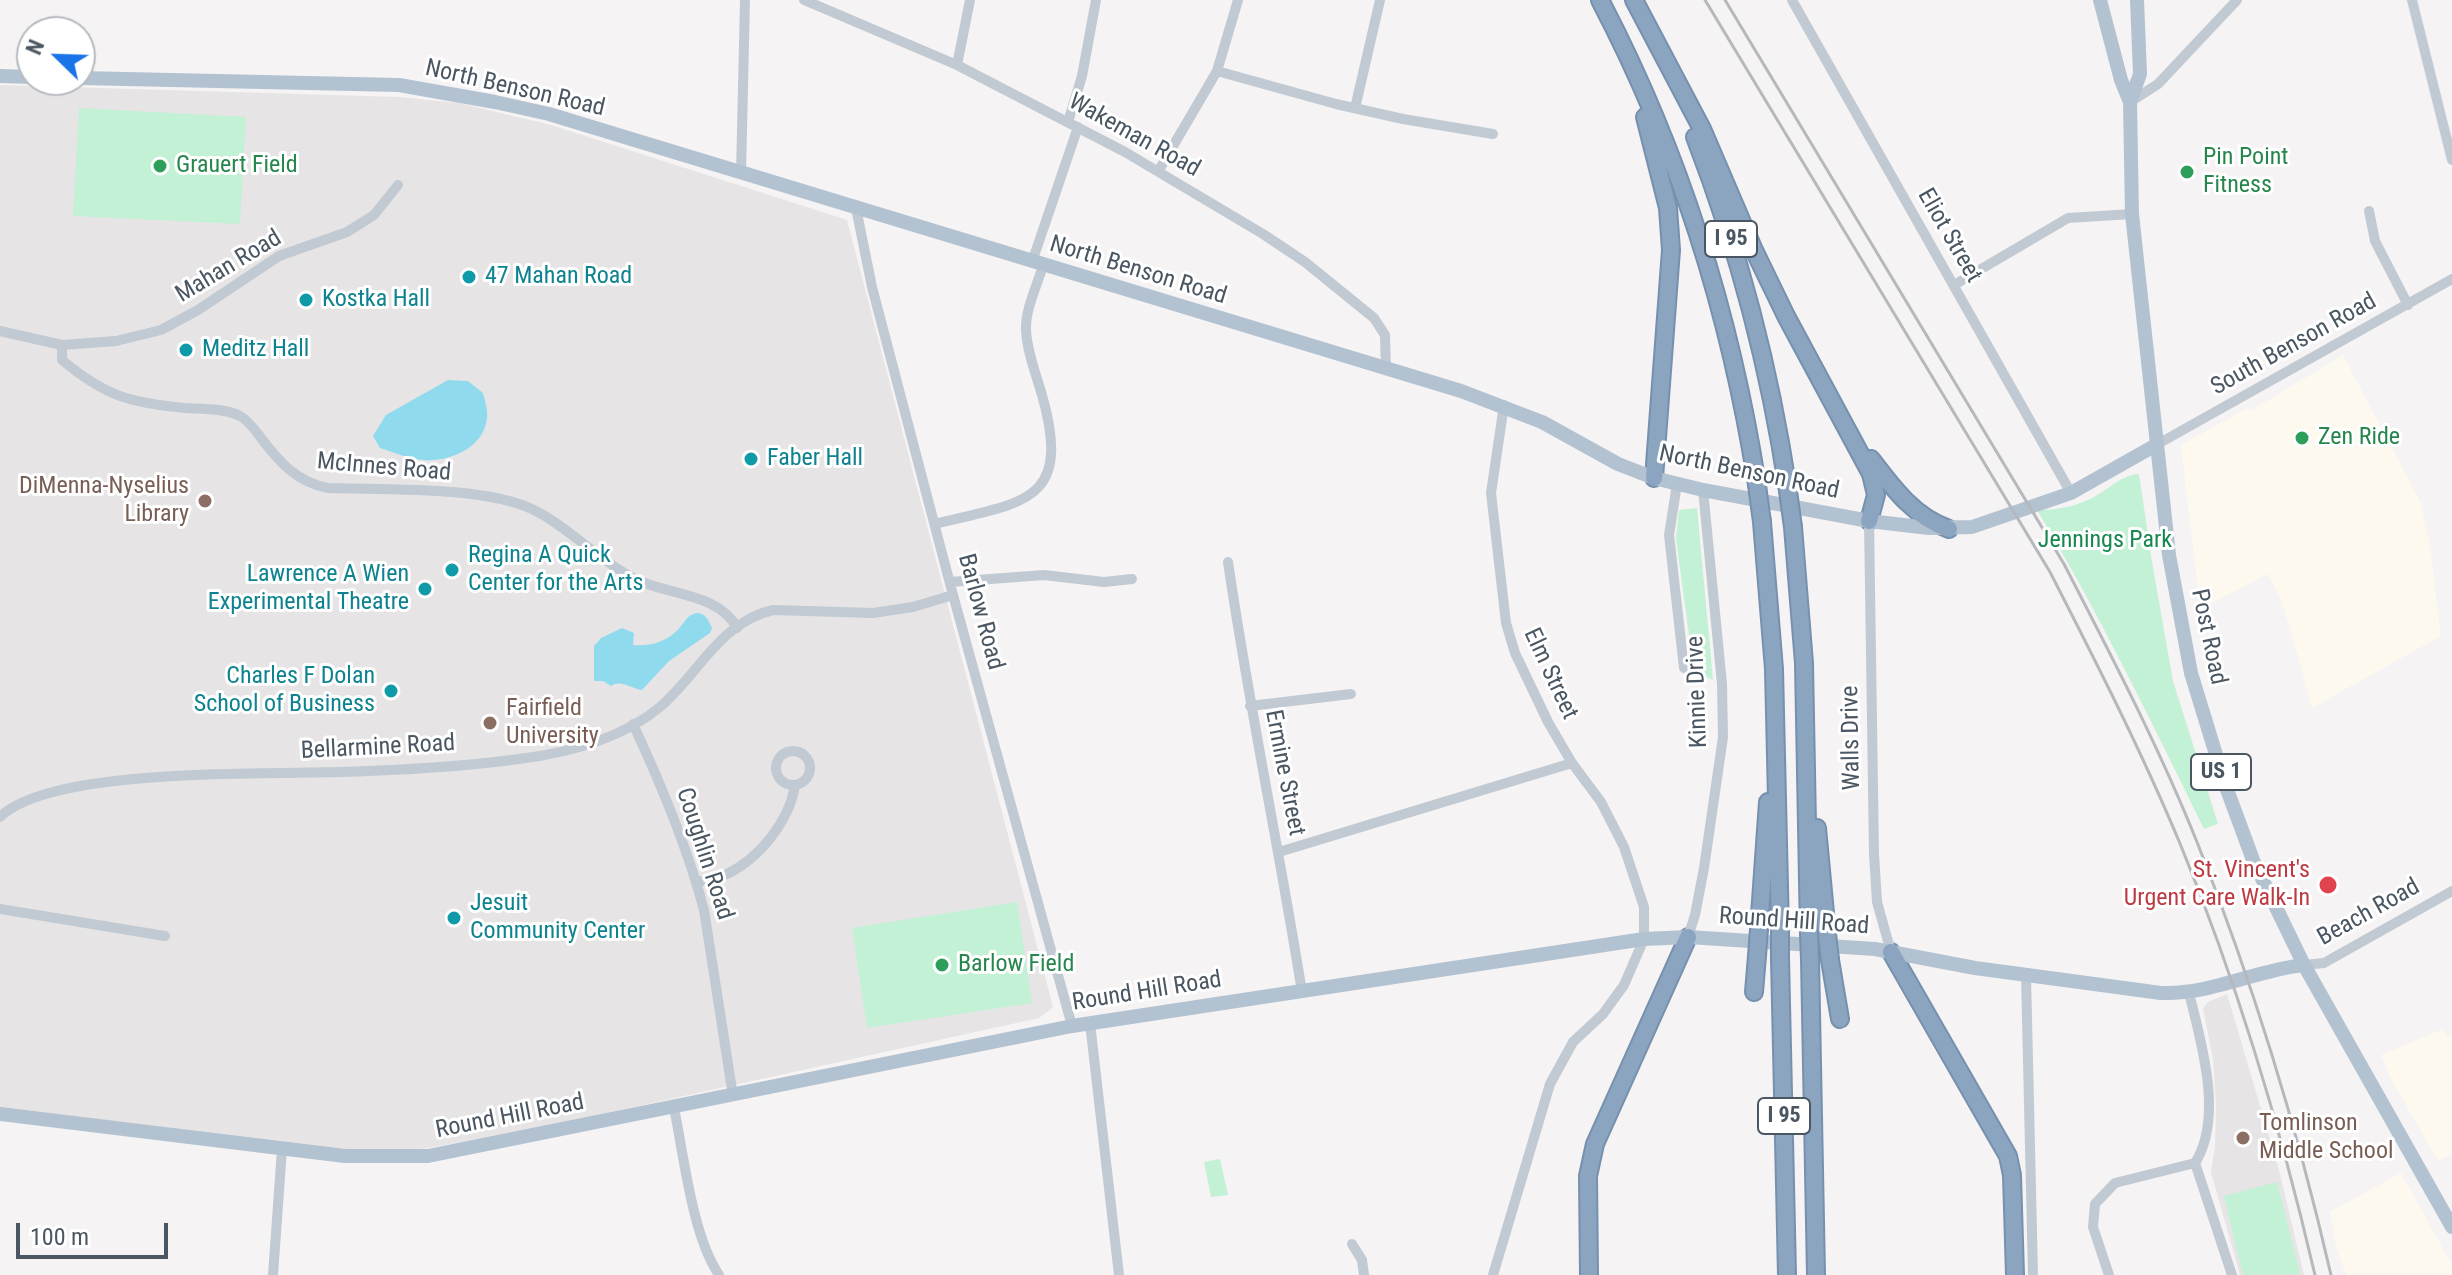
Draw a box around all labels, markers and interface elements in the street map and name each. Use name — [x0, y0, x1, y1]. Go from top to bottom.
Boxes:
north arrow — [16, 16, 96, 96]
text: N — [21, 36, 49, 58]
street label: North Benson Road — [422, 54, 608, 124]
street label: Wakeman Road — [1063, 88, 1205, 184]
place label: Pin Point Fitness — [2203, 144, 2288, 200]
place label: Grauert Field — [176, 152, 298, 180]
marker: Grauert Field — [151, 157, 169, 175]
marker: Pin Point Fitness — [2178, 163, 2196, 181]
street label: Eliot Street — [1911, 184, 1987, 288]
road number: I 95 — [1705, 221, 1757, 257]
street label: Mahan Road — [171, 224, 287, 310]
street label: North Benson Road — [1046, 230, 1230, 312]
place label: 47 Mahan Road — [485, 263, 632, 291]
marker: 47 Mahan Road — [460, 268, 478, 286]
place label: Kostka Hall — [322, 286, 430, 314]
street label: South Benson Road — [2206, 288, 2382, 402]
marker: Kostka Hall — [297, 291, 315, 309]
place label: Meditz Hall — [202, 336, 309, 364]
marker: Meditz Hall — [177, 341, 195, 359]
place label: Zen Ride — [2318, 424, 2400, 452]
marker: Zen Ride — [2293, 429, 2311, 447]
street label: North Benson Road — [1656, 440, 1842, 506]
place label: Faber Hall — [767, 445, 863, 473]
street label: McInnes Road — [316, 448, 452, 488]
marker: Faber Hall — [742, 450, 760, 468]
place label: DiMenna-Nyselius Library — [19, 473, 189, 529]
marker: DiMenna-Nyselius Library — [196, 492, 214, 510]
park label: Jennings Park — [2038, 527, 2172, 555]
place label: Regina A Quick Center for the Arts — [468, 542, 643, 598]
street label: Barlow Road — [951, 551, 1009, 673]
place label: Lawrence A Wien Experimental Theatre — [208, 561, 409, 617]
marker: Regina A Quick Center for the Arts — [443, 561, 461, 579]
marker: Lawrence A Wien Experimental Theatre — [416, 580, 434, 598]
street label: Post Road — [2184, 587, 2232, 687]
street label: Elm Street — [1516, 624, 1584, 724]
street label: Kinnie Drive — [1682, 636, 1714, 748]
place label: Charles F Dolan School of Business — [194, 663, 375, 719]
marker: Charles F Dolan School of Business — [382, 682, 400, 700]
street label: Walls Drive — [1837, 685, 1867, 791]
place label: Fairfield University — [506, 695, 599, 751]
street label: Ermine Street — [1258, 708, 1310, 838]
marker: Fairfield University — [481, 714, 499, 732]
street label: Bellarmine Road — [300, 730, 456, 766]
road number: US 1 — [2191, 754, 2251, 790]
street label: Coughlin Road — [669, 784, 739, 924]
place label: St. Vincent's Urgent Care Walk-In — [2124, 857, 2310, 913]
street label: Beach Road — [2313, 873, 2425, 953]
marker: St. Vincent's Urgent Care Walk-In — [2317, 874, 2339, 896]
place label: Jesuit Community Center — [470, 890, 645, 946]
street label: Round Hill Road — [1718, 902, 1870, 942]
marker: Jesuit Community Center — [445, 909, 463, 927]
place label: Barlow Field — [958, 951, 1074, 979]
marker: Barlow Field — [933, 956, 951, 974]
street label: Round Hill Road — [1070, 966, 1224, 1018]
street label: Round Hill Road — [433, 1089, 587, 1145]
road number: I 95 — [1758, 1098, 1810, 1134]
place label: Tomlinson Middle School — [2259, 1110, 2393, 1166]
marker: Tomlinson Middle School — [2234, 1129, 2252, 1147]
scale bar — [20, 1207, 172, 1257]
text: 100 m — [30, 1223, 89, 1251]

